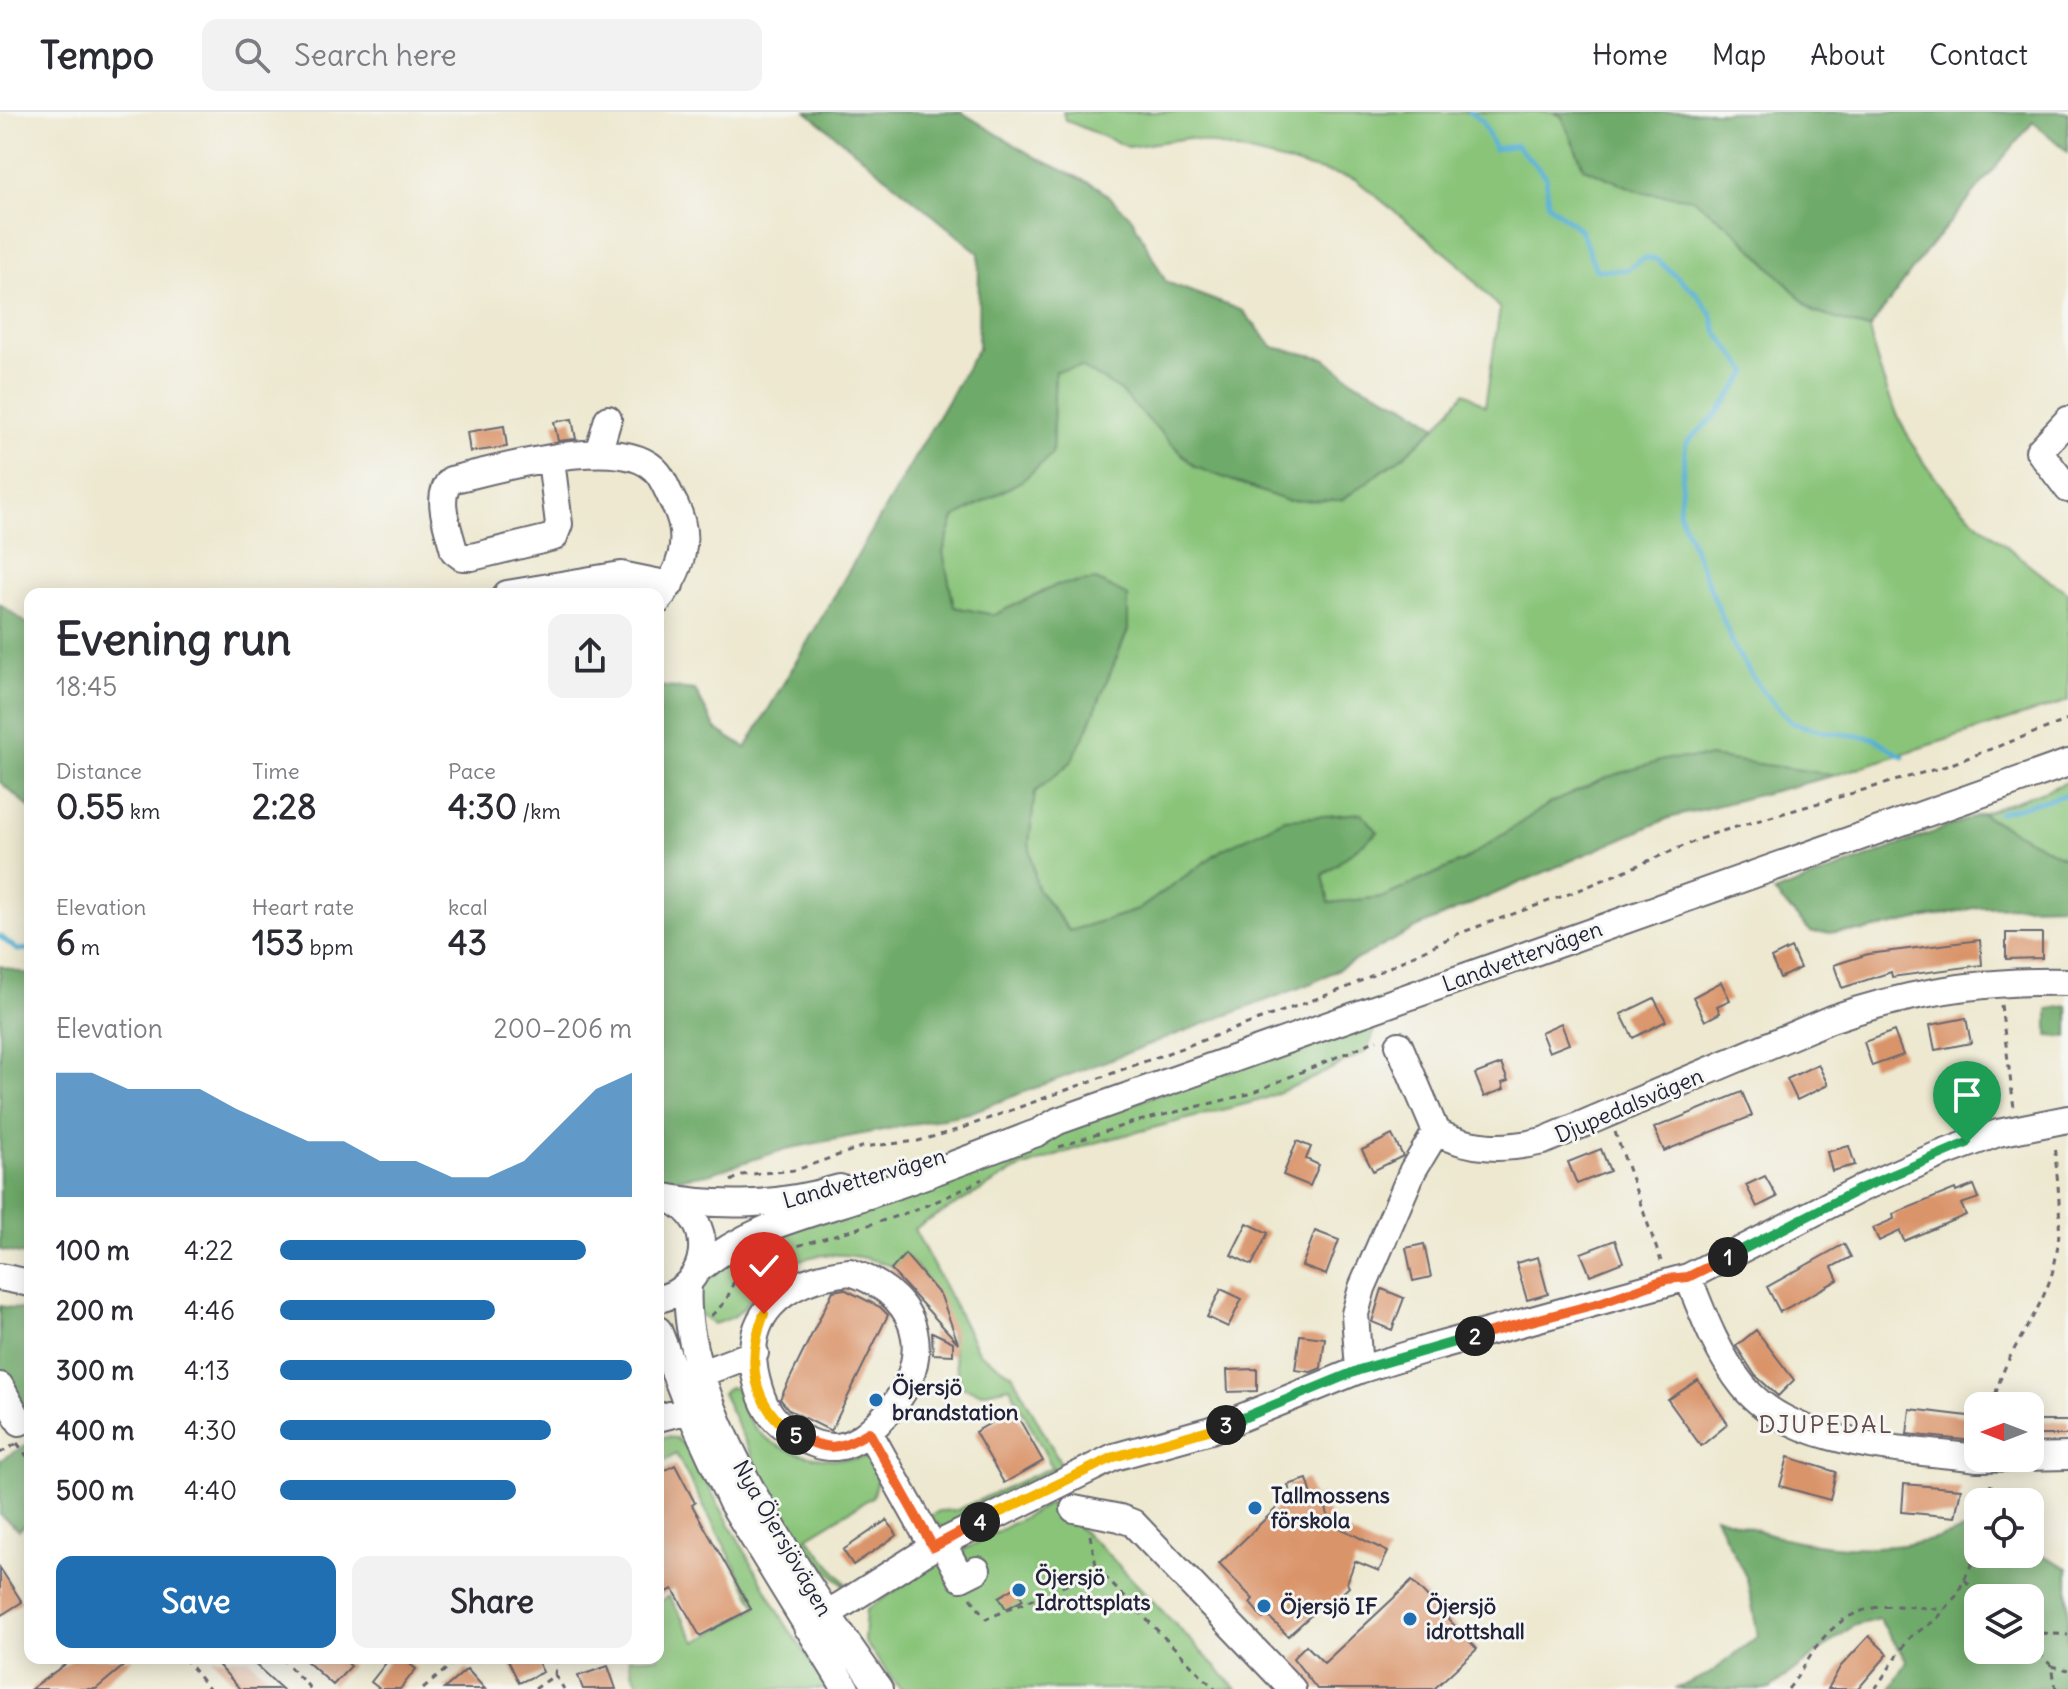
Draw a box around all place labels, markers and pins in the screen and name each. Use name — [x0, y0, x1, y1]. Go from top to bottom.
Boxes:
pin — [1933, 1061, 2001, 1143]
pin — [730, 1232, 798, 1314]
pin: 1 — [1708, 1237, 1748, 1277]
pin: 2 — [1455, 1316, 1495, 1356]
place label: Öjersjö brandstation — [892, 1373, 1019, 1426]
marker: Öjersjö brandstation — [867, 1391, 885, 1409]
pin: 3 — [1206, 1405, 1246, 1445]
pin: 5 — [776, 1415, 816, 1455]
place label: Tallmossens förskola — [1271, 1481, 1390, 1534]
marker: Tallmossens förskola — [1246, 1499, 1264, 1517]
pin: 4 — [960, 1502, 1000, 1542]
place label: Öjersjö Idrottsplats — [1035, 1563, 1150, 1616]
marker: Öjersjö Idrottsplats — [1010, 1581, 1028, 1599]
place label: Öjersjö IF — [1280, 1592, 1378, 1620]
place label: Öjersjö idrottshall — [1426, 1592, 1525, 1645]
marker: Öjersjö IF — [1255, 1597, 1273, 1615]
marker: Öjersjö idrottshall — [1401, 1610, 1419, 1628]

